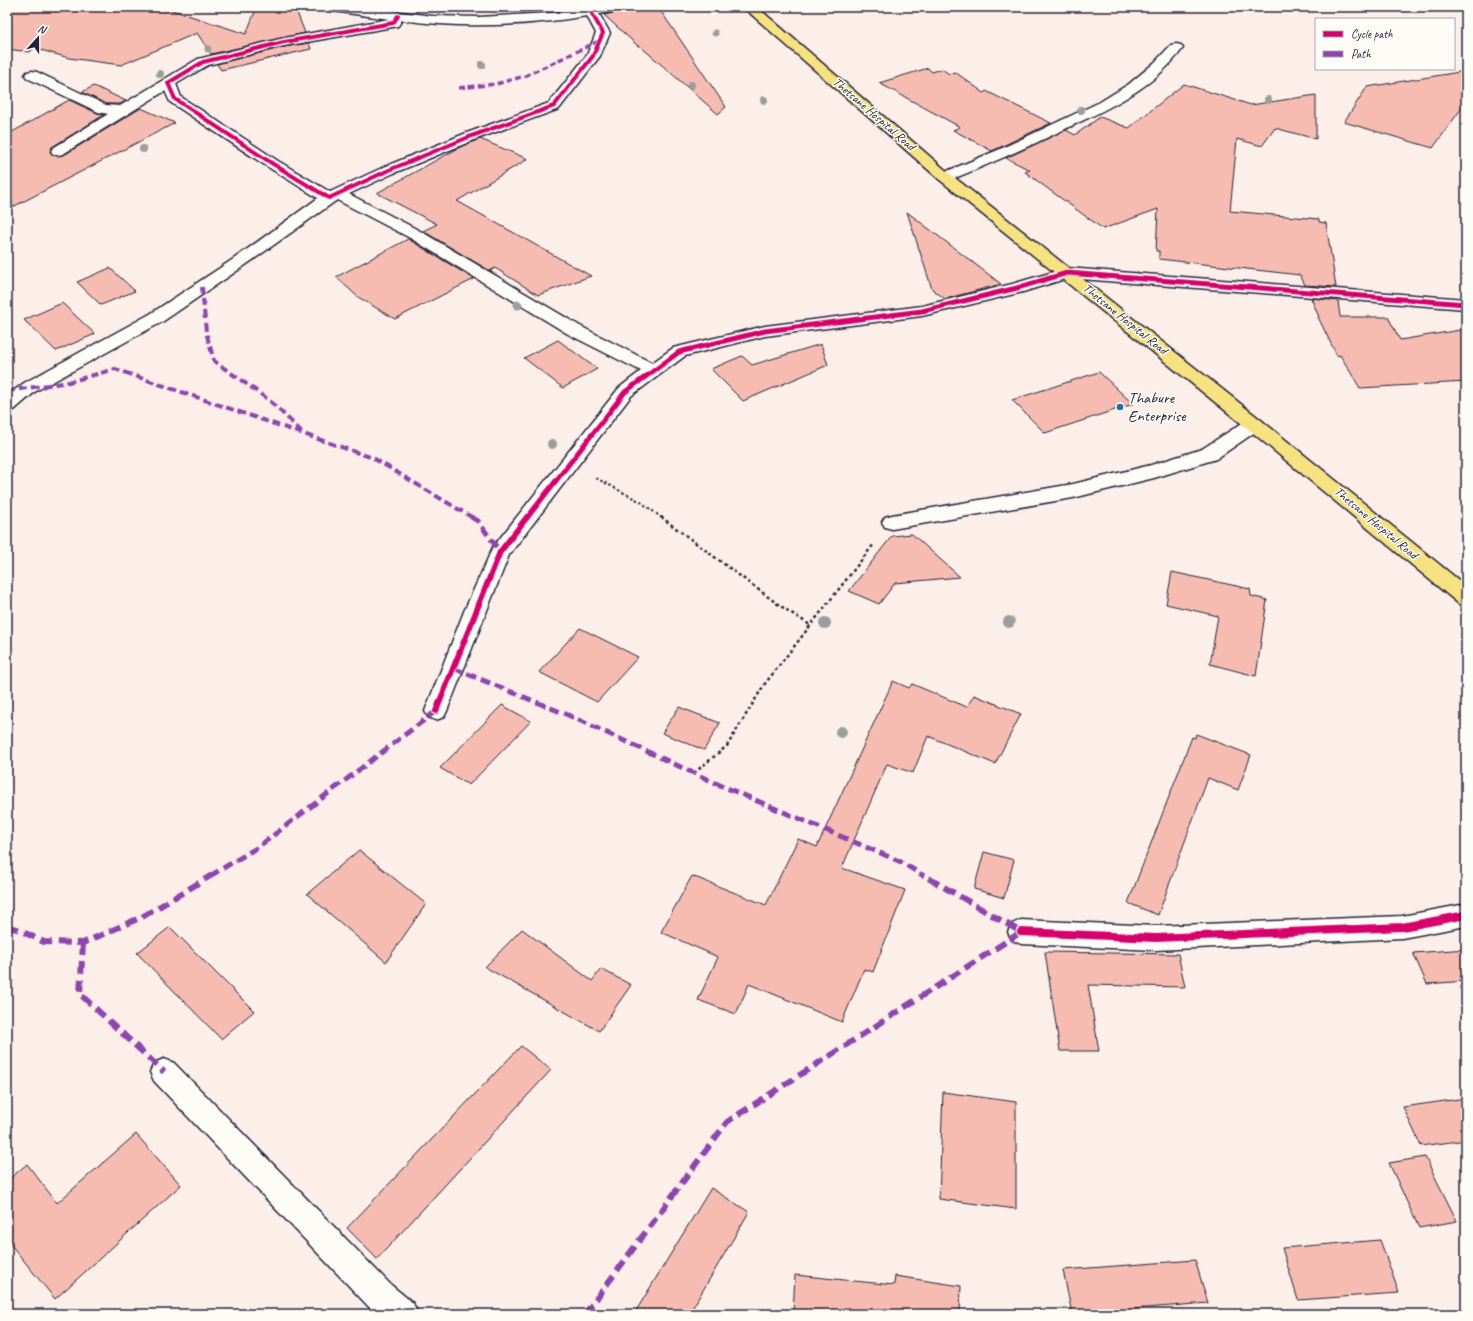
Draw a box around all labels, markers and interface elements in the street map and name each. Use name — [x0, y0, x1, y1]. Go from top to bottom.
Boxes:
north arrow — [18, 18, 58, 58]
legend — [1315, 18, 1455, 70]
text: N — [36, 21, 49, 37]
text: Cycle path — [1351, 26, 1393, 42]
text: Path — [1351, 46, 1371, 62]
street label: Thetsane Hospital Road — [829, 74, 920, 155]
street label: Thetsane Hospital Road — [1080, 280, 1172, 359]
place label: Thabure Enterprise — [1128, 388, 1187, 426]
marker: Thabure Enterprise — [1115, 402, 1125, 412]
street label: Thetsane Hospital Road — [1331, 483, 1422, 564]

